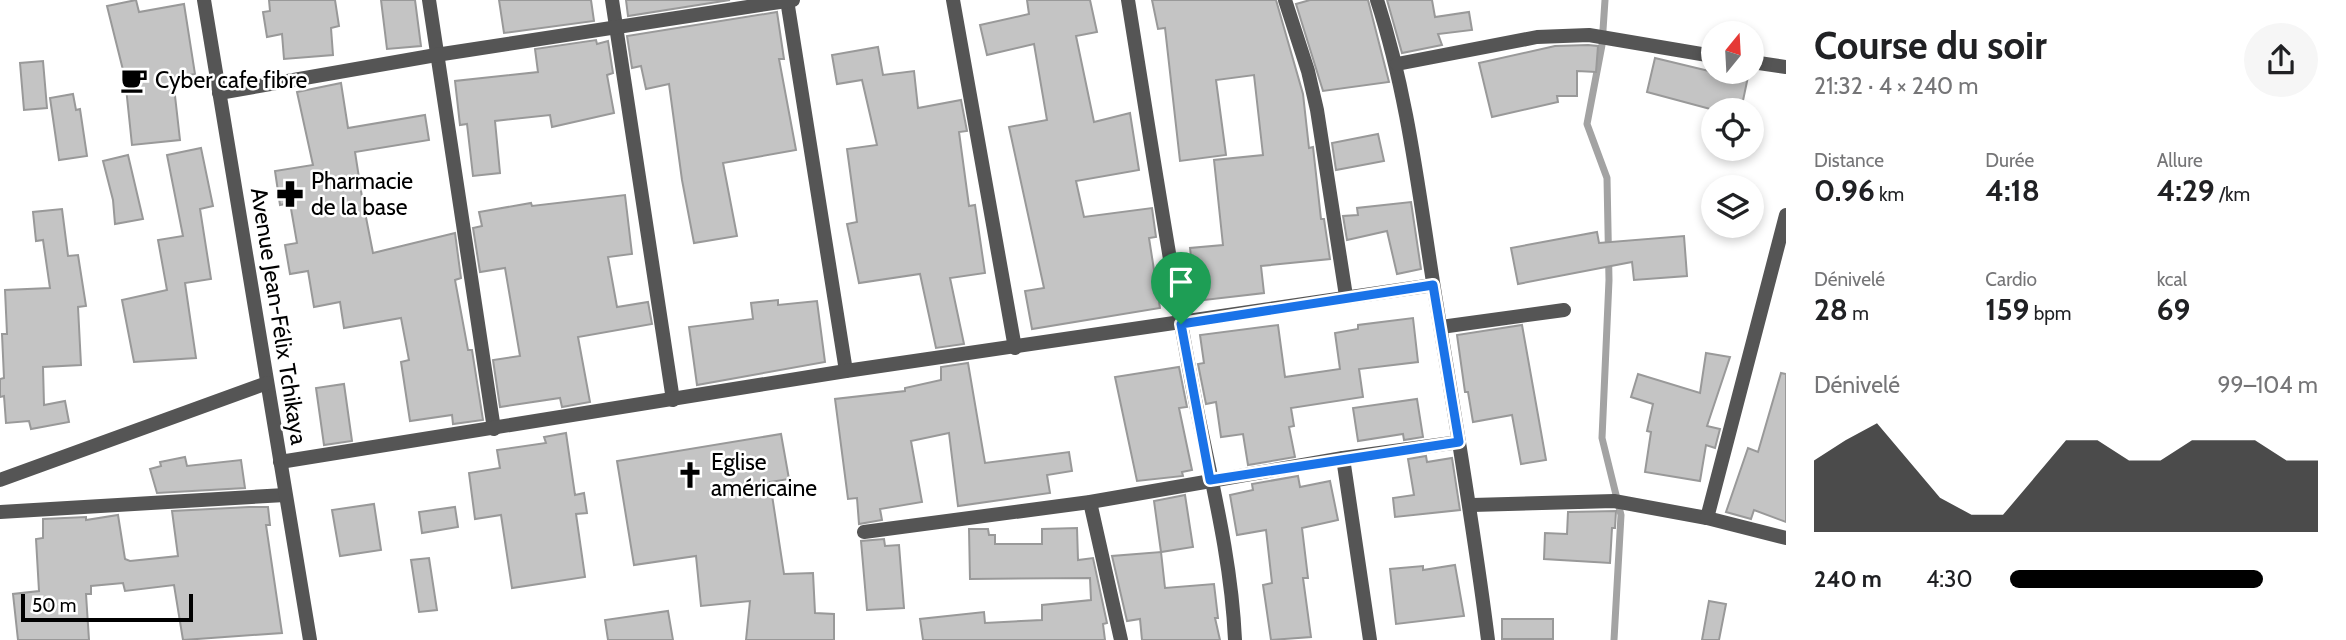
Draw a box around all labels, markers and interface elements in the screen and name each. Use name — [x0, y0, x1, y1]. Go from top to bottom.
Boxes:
north arrow — [1701, 21, 1764, 84]
map controls — [1701, 21, 1764, 238]
text: Course du soir — [1814, 22, 2047, 69]
button: share — [2244, 23, 2318, 97]
cafe icon: Cyber cafe fibre — [119, 65, 149, 95]
place label: Cyber cafe fibre — [155, 66, 308, 94]
text: 21:32 · 4 × 240 m — [1814, 72, 1978, 100]
button: locate — [1701, 98, 1764, 161]
text: Distance — [1814, 149, 1884, 172]
text: Durée — [1985, 149, 2034, 172]
text: Allure — [2157, 149, 2203, 172]
place label: Pharmacie de la base — [311, 167, 413, 221]
text: 0.96 — [1814, 172, 1875, 209]
text: 4:18 — [1985, 172, 2040, 209]
text: 4:29 — [2157, 172, 2215, 209]
button: layers — [1701, 175, 1764, 238]
pharmacy icon: Pharmacie de la base — [275, 179, 305, 209]
text: km — [1875, 183, 1904, 206]
text: /km — [2215, 183, 2250, 206]
street label: Avenue Jean-Félix Tchikaya — [245, 186, 313, 446]
pin — [1151, 252, 1211, 324]
icon: arrive — [1162, 263, 1200, 301]
text: Dénivelé — [1814, 268, 1885, 291]
text: Cardio — [1985, 268, 2037, 291]
text: kcal — [2157, 268, 2187, 291]
text: 28 — [1814, 291, 1848, 328]
text: 159 — [1985, 291, 2029, 328]
text: 69 — [2157, 291, 2190, 328]
text: m — [1848, 302, 1869, 325]
text: bpm — [2029, 302, 2071, 325]
text: Dénivelé — [1814, 371, 1900, 399]
text: 99–104 m — [2218, 371, 2318, 399]
place label: Eglise américaine — [711, 448, 817, 502]
church icon: Eglise américaine — [675, 460, 705, 490]
text: 240 m — [1814, 565, 1882, 593]
text: 4:30 — [1926, 565, 1973, 593]
scale bar — [21, 591, 192, 623]
text: 50 m — [32, 594, 76, 617]

